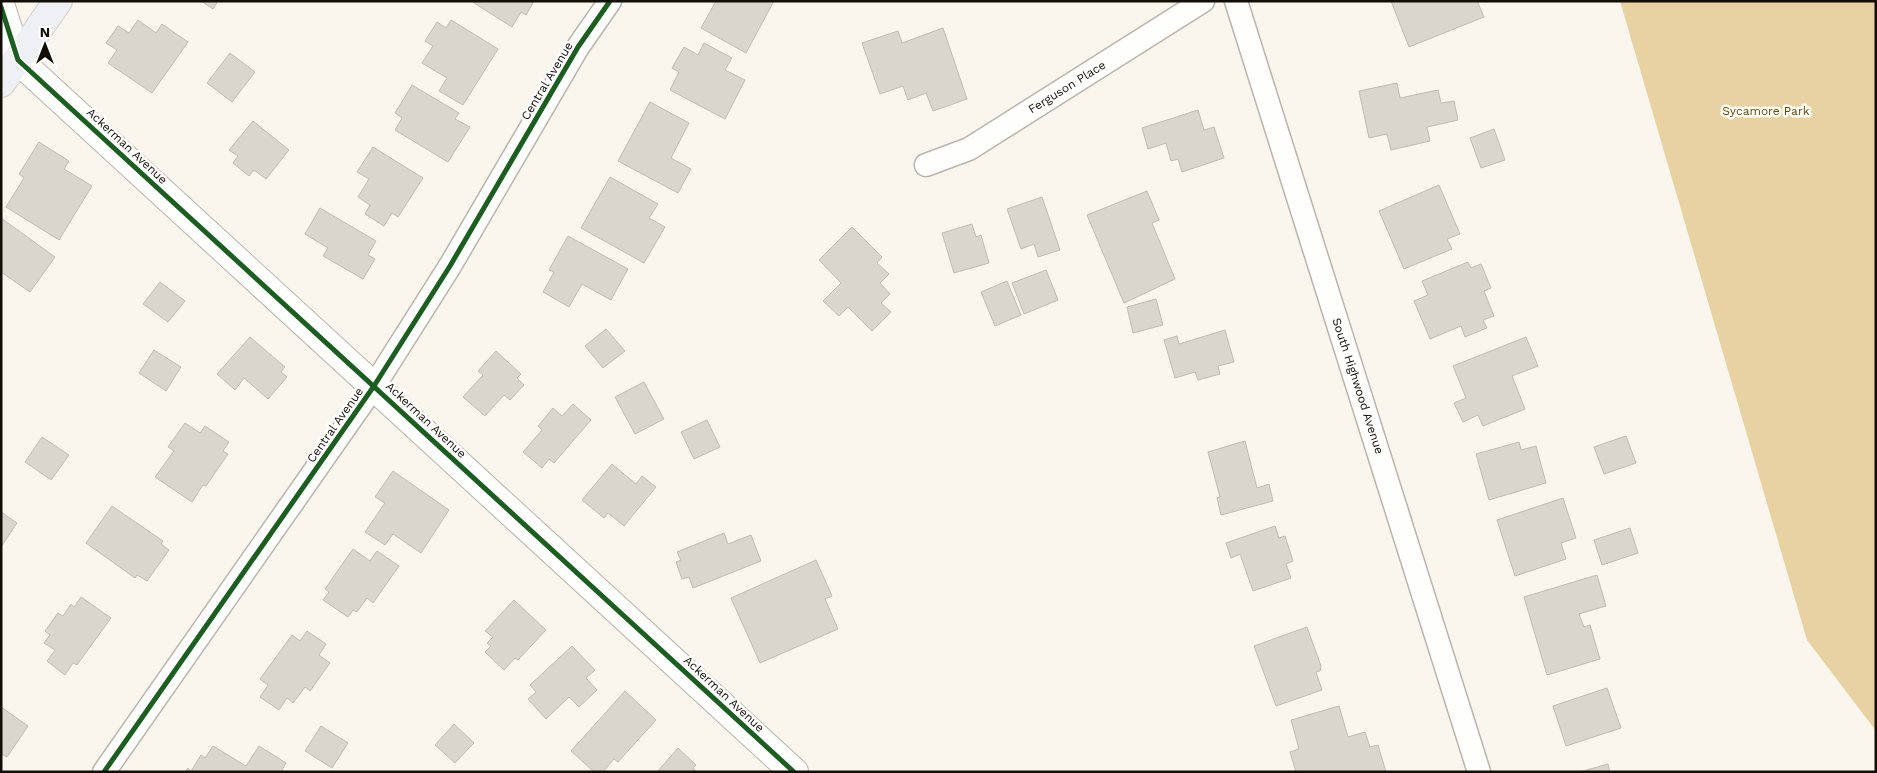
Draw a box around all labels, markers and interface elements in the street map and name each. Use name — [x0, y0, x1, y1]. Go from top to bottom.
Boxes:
north arrow — [20, 20, 70, 70]
text: N — [40, 24, 50, 40]
street label: Central Avenue — [518, 39, 576, 122]
street label: Ferguson Place — [1026, 58, 1108, 116]
park label: Sycamore Park — [1722, 104, 1810, 118]
street label: Ackerman Avenue — [84, 105, 170, 187]
street label: South Highwood Avenue — [1329, 316, 1387, 456]
street label: Ackerman Avenue — [383, 379, 469, 461]
street label: Central Avenue — [304, 385, 366, 465]
street label: Ackerman Avenue — [681, 653, 767, 735]

